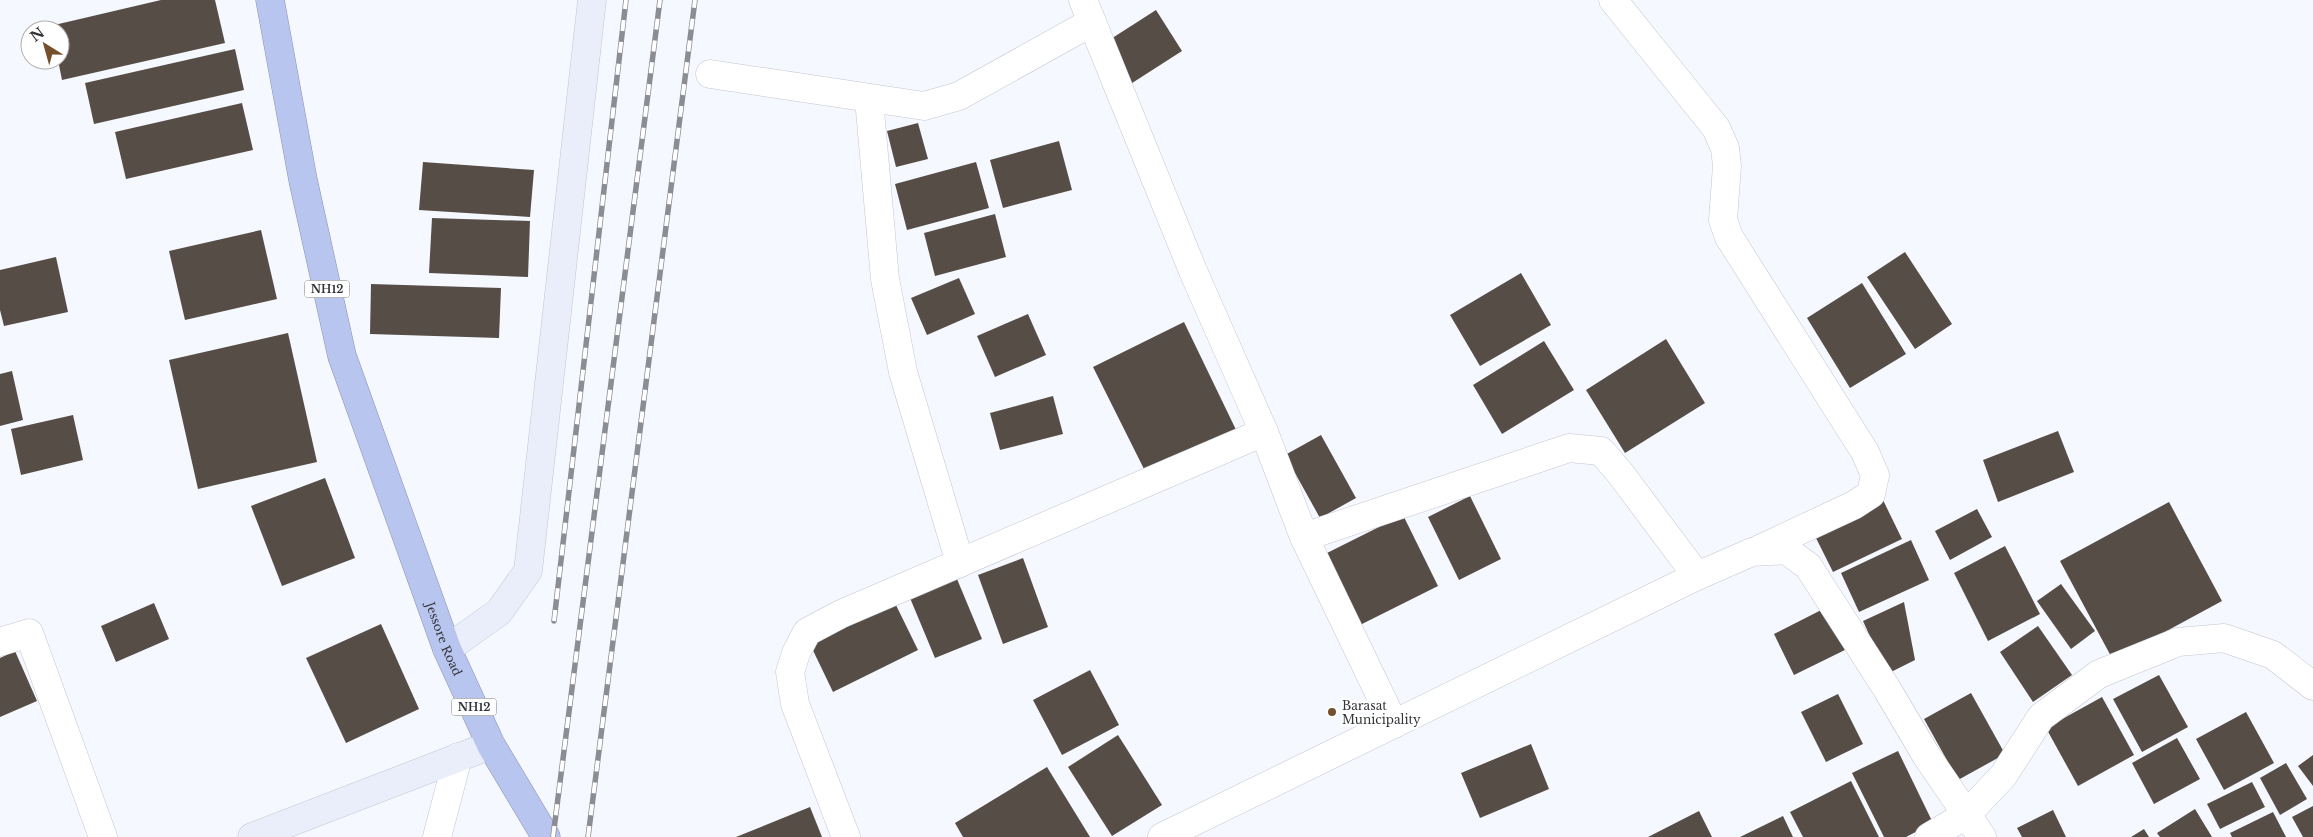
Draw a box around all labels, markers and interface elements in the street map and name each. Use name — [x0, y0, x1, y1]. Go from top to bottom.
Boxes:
north arrow — [20, 20, 70, 70]
text: N — [27, 23, 48, 46]
road number: NH12 — [304, 280, 350, 298]
street label: Jessore Road — [423, 598, 466, 678]
place label: Barasat Municipality — [1342, 698, 1421, 727]
road number: NH12 — [452, 699, 496, 716]
marker: Barasat Municipality — [1326, 706, 1338, 718]

